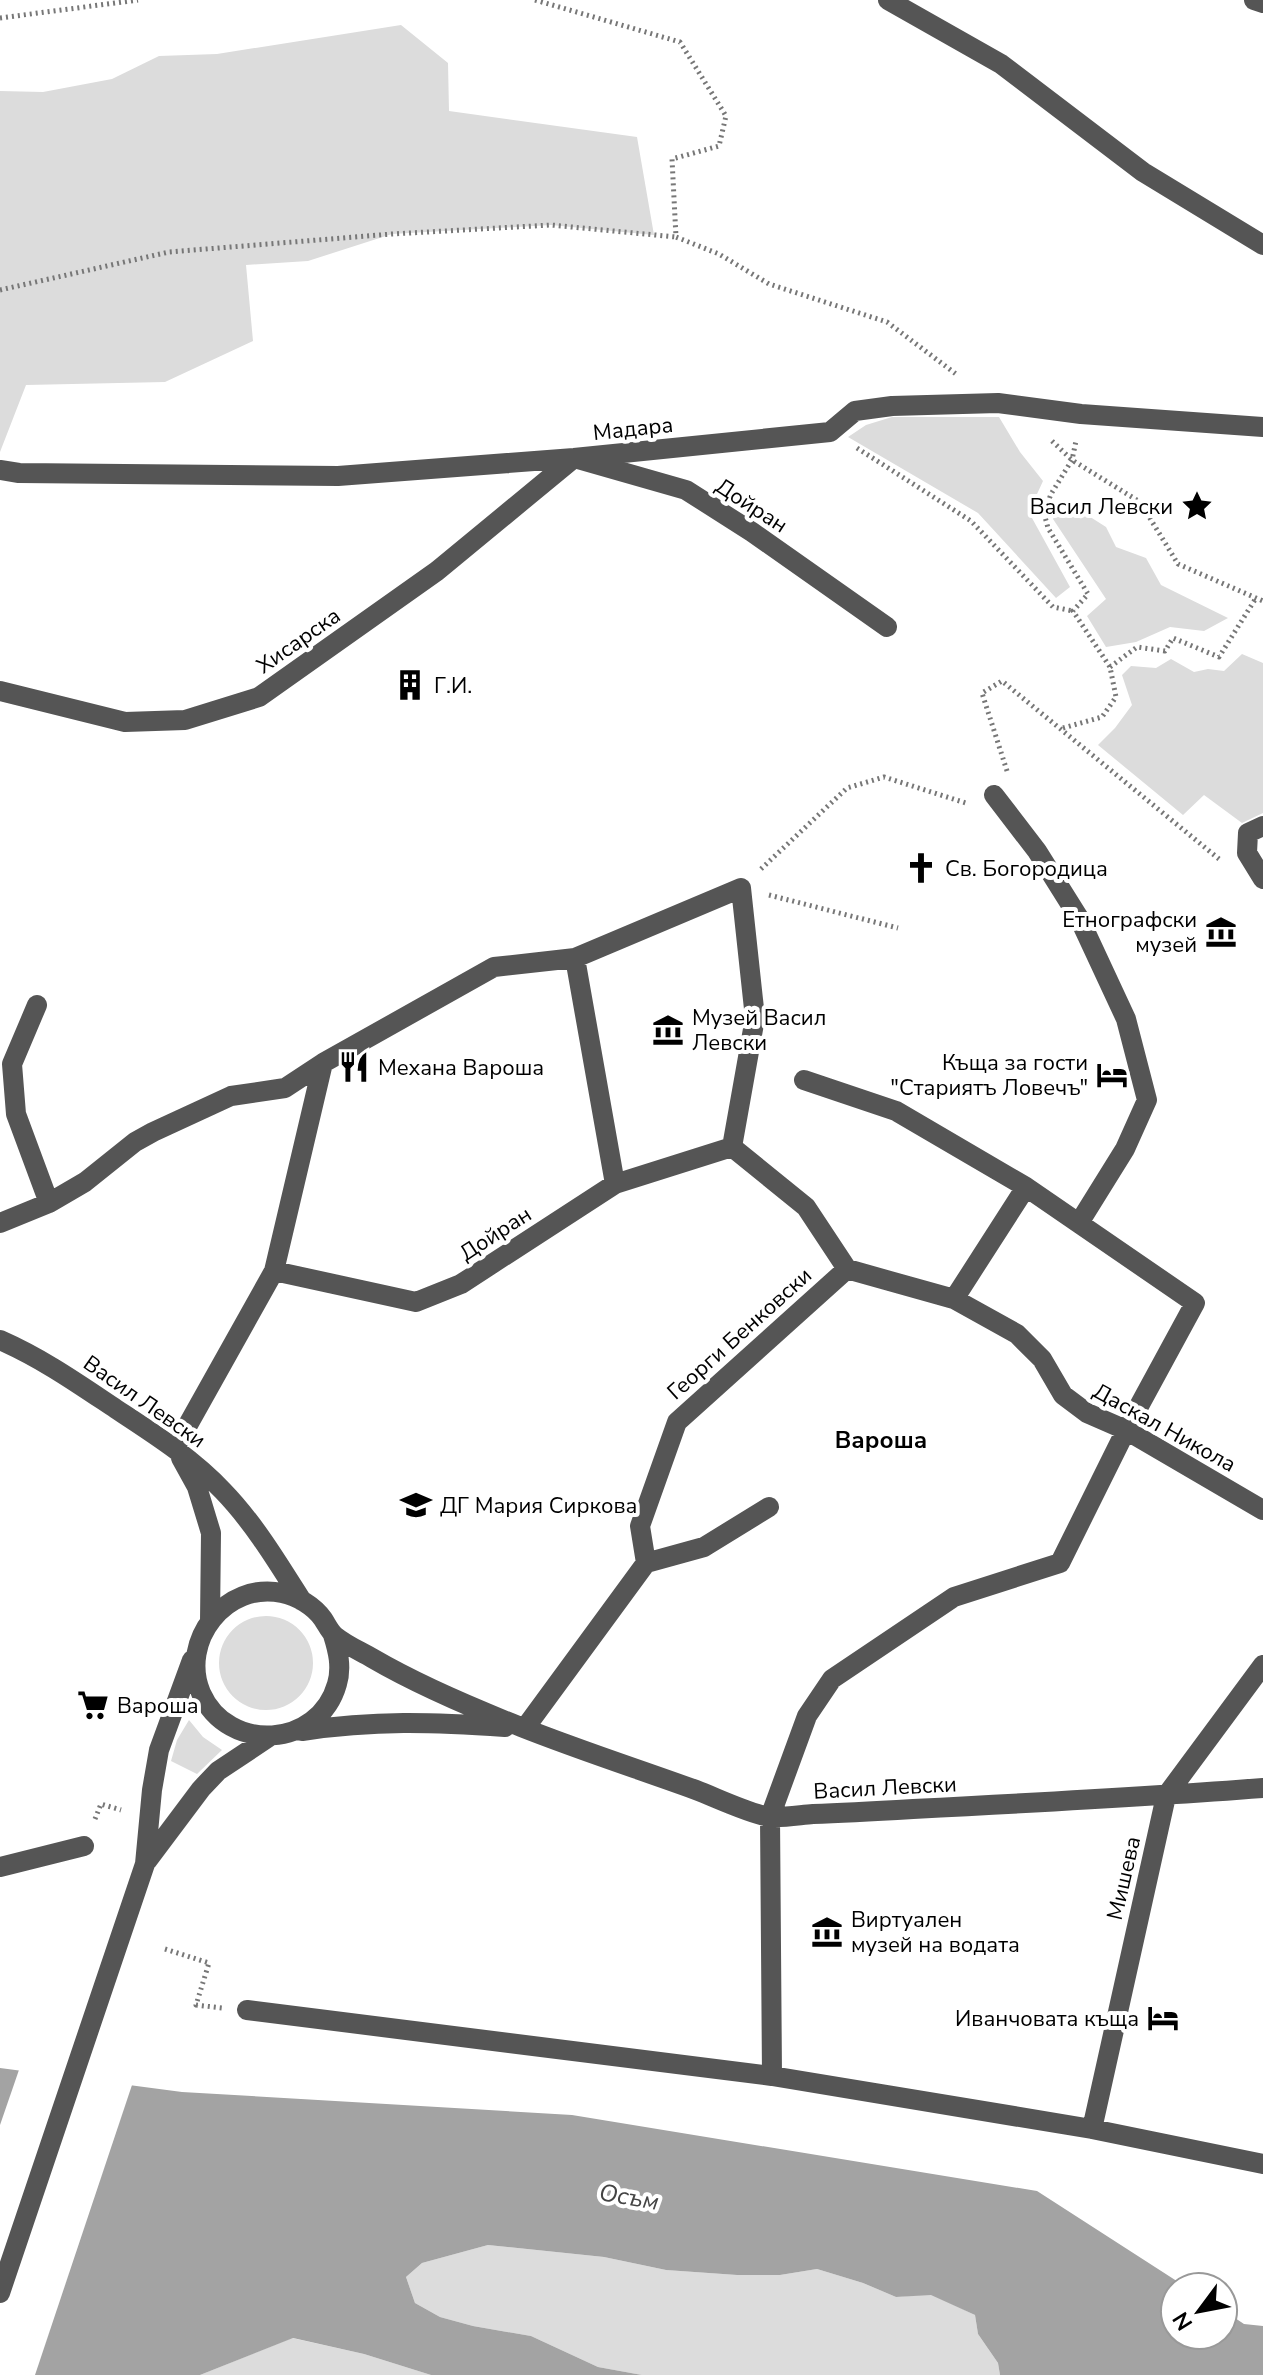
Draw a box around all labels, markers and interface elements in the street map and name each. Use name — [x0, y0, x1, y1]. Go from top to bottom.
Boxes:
street label: Мадара — [592, 410, 675, 448]
street label: Дойран — [710, 471, 793, 540]
place icon: Васил Левски — [1180, 489, 1214, 523]
place label: Васил Левски — [1030, 492, 1173, 522]
street label: Хисарска — [251, 601, 347, 681]
building icon: Г.И. — [393, 668, 427, 702]
place label: Г.И. — [434, 671, 472, 701]
church icon: Св. Богородица — [904, 851, 938, 885]
place label: Св. Богородица — [945, 854, 1108, 884]
place label: Етнографски музей — [1062, 905, 1197, 960]
museum icon: Етнографски музей — [1204, 915, 1238, 949]
place label: Музей Васил Левски — [692, 1003, 826, 1058]
museum icon: Музей Васил Левски — [651, 1013, 685, 1047]
place label: Къща за гости "Стариятъ Ловечъ" — [890, 1048, 1088, 1103]
restaurant icon: Механа Вароша — [337, 1050, 371, 1084]
place label: Механа Вароша — [378, 1053, 544, 1083]
hotel icon: Къща за гости "Стариятъ Ловечъ" — [1095, 1058, 1129, 1092]
street label: Дойран — [454, 1199, 537, 1268]
street label: Георги Бенковски — [661, 1261, 818, 1407]
street label: Васил Левски — [77, 1348, 212, 1455]
street label: Даскал Никола — [1088, 1376, 1241, 1480]
district label: Вароша — [835, 1424, 927, 1456]
school or university icon: ДГ Мария Сиркова — [399, 1488, 433, 1522]
place label: ДГ Мария Сиркова — [440, 1491, 637, 1521]
supermarket icon: Вароша — [76, 1688, 110, 1722]
place label: Вароша — [117, 1691, 199, 1721]
street label: Васил Левски — [813, 1769, 957, 1807]
street label: Мишева — [1100, 1833, 1148, 1923]
place label: Виртуален музей на водата — [851, 1905, 1020, 1960]
museum icon: Виртуален музей на водата — [810, 1915, 844, 1949]
hotel icon: Иванчовата къща — [1146, 2001, 1180, 2035]
place label: Иванчовата къща — [955, 2004, 1139, 2034]
water label: Осъм — [597, 2176, 661, 2218]
north arrow — [1159, 2271, 1239, 2351]
text: N — [1166, 2306, 1200, 2336]

